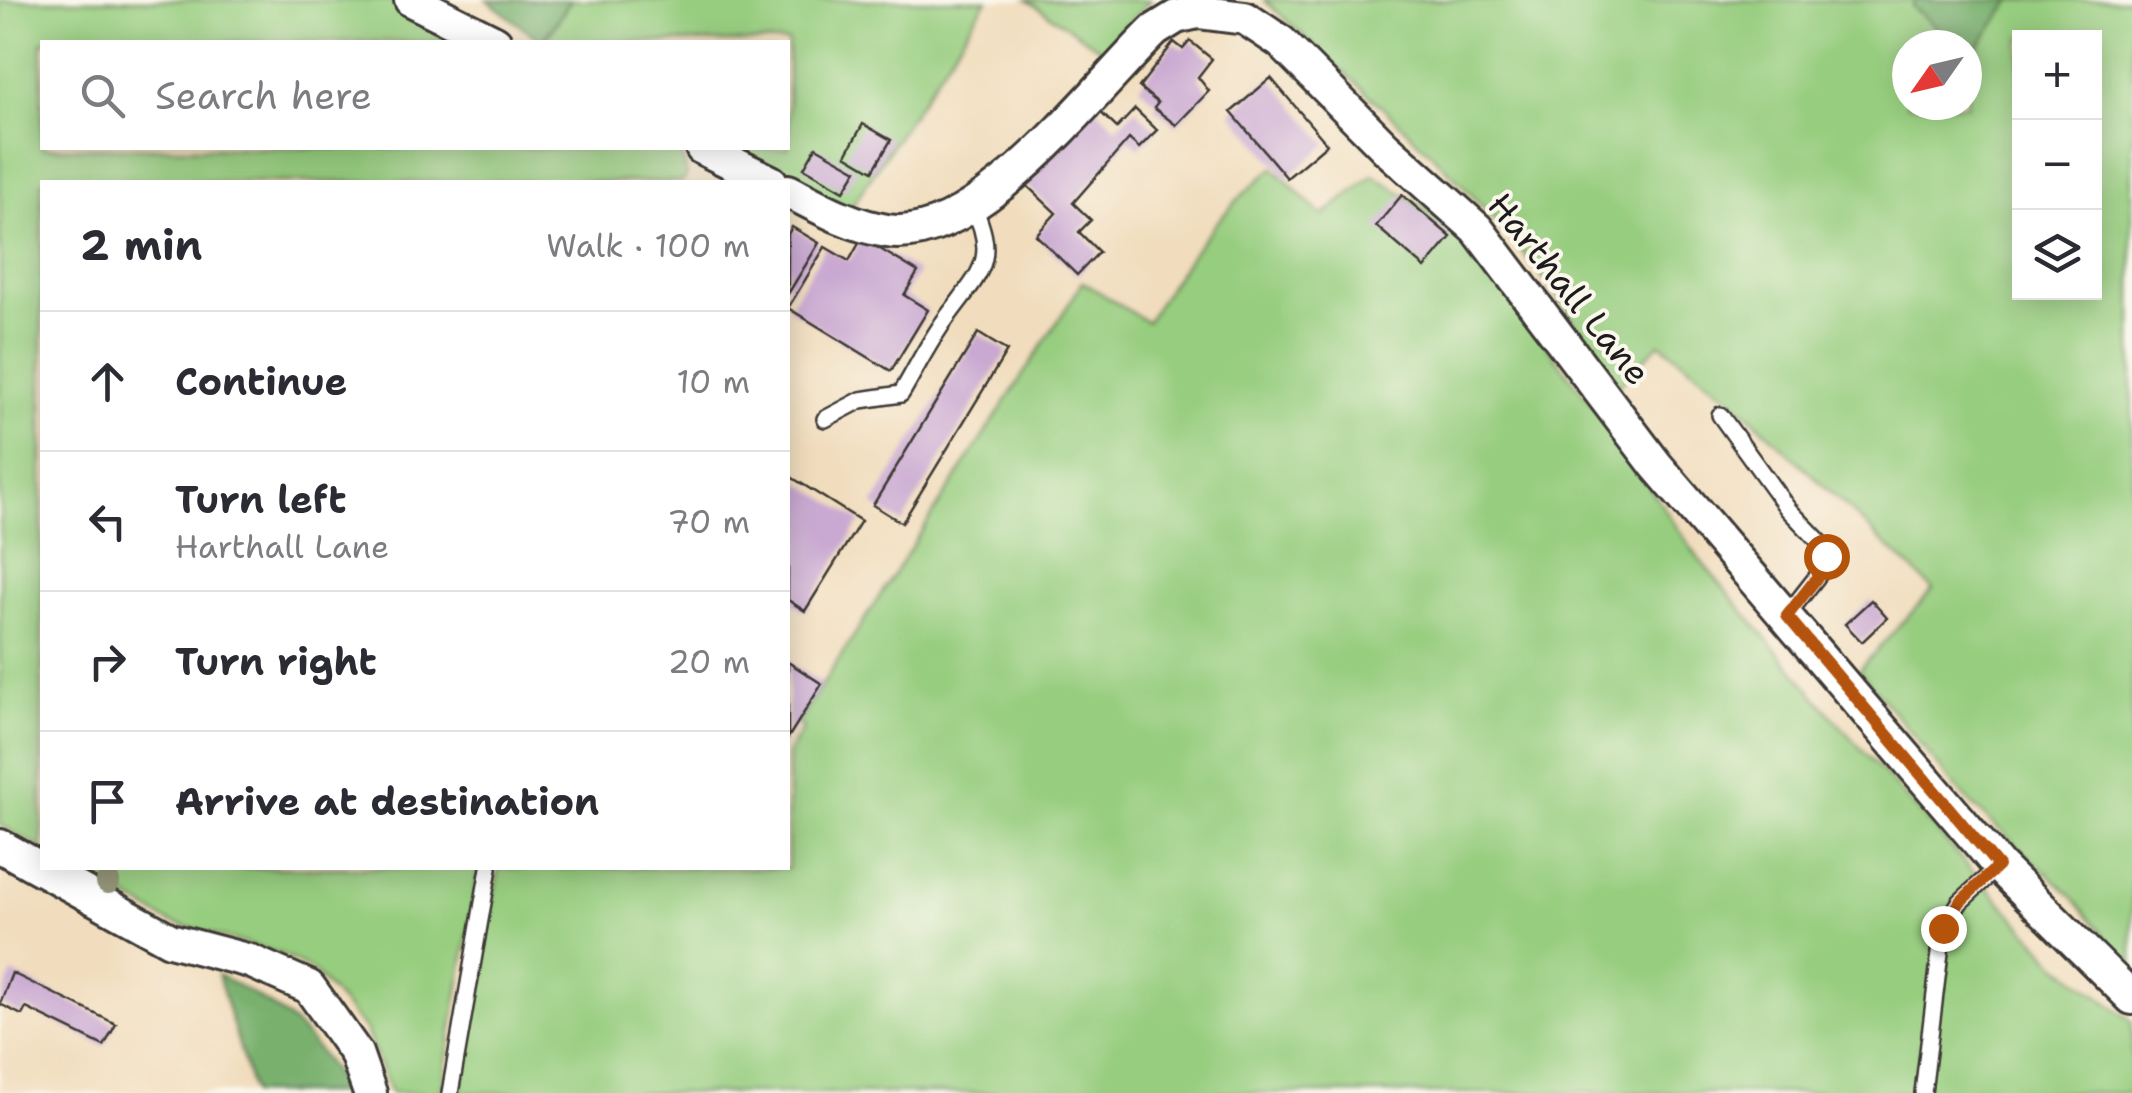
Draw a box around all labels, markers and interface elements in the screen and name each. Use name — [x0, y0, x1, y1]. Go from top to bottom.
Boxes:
north arrow — [1892, 30, 1982, 120]
map controls — [2012, 30, 2102, 300]
button: + — [2012, 30, 2102, 120]
search box — [40, 40, 790, 150]
icon: search — [75, 68, 130, 123]
text: Search here — [155, 70, 372, 121]
button: − — [2012, 120, 2102, 210]
street label: Harthall Lane — [1477, 183, 1661, 395]
button: layers — [2012, 210, 2102, 300]
text: 2 min — [80, 217, 202, 273]
text: Walk · 100 m — [546, 224, 750, 267]
icon: ahead — [80, 354, 135, 409]
text: Continue — [175, 356, 347, 407]
text: 10 m — [677, 360, 750, 403]
text: Turn left — [175, 474, 347, 525]
icon: left — [80, 494, 135, 549]
text: 70 m — [667, 500, 750, 543]
text: Harthall Lane — [175, 525, 389, 568]
route start — [1804, 534, 1850, 580]
icon: right — [80, 634, 135, 689]
text: Turn right — [175, 636, 377, 687]
text: 20 m — [668, 640, 750, 683]
icon: arrive — [80, 774, 135, 829]
text: Arrive at destination — [175, 776, 599, 827]
route end — [1921, 906, 1967, 952]

